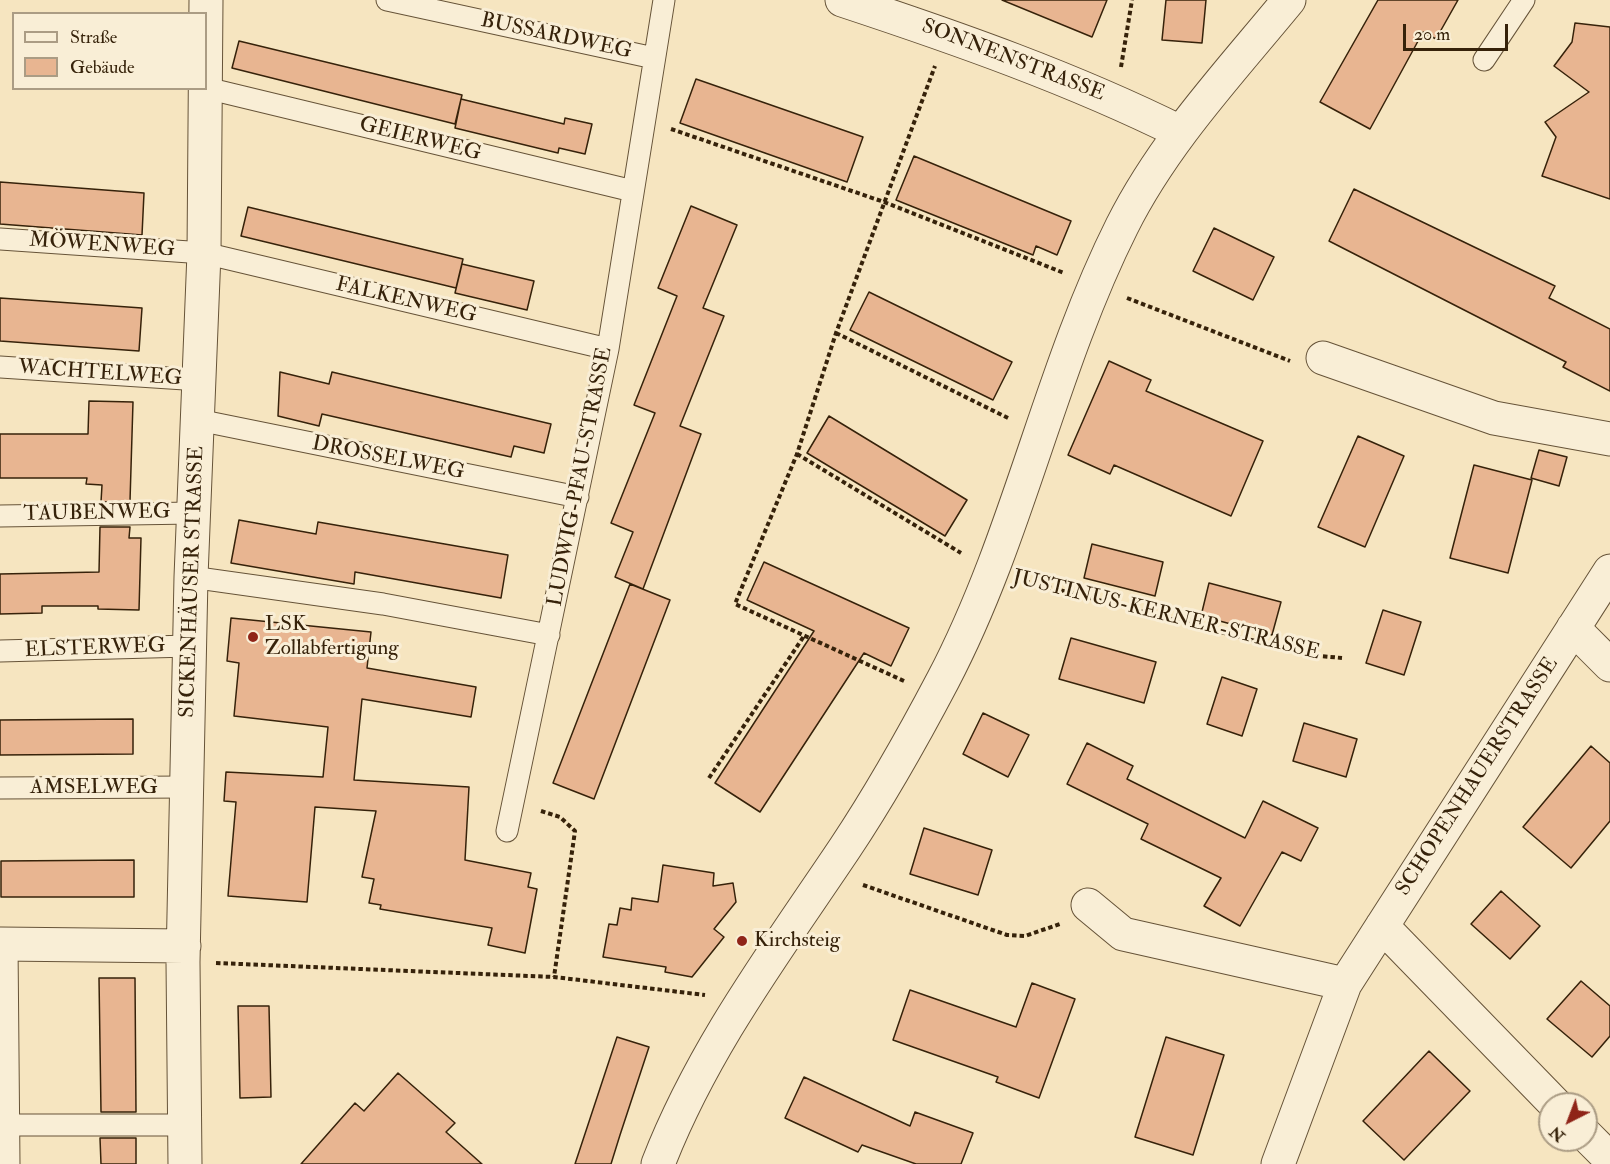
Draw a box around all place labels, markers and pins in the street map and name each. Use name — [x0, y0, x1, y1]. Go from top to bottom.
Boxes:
place label: LSK Zollabfertigung — [265, 612, 399, 662]
marker: LSK Zollabfertigung — [246, 630, 260, 644]
place label: Kirchsteig — [754, 928, 840, 954]
marker: Kirchsteig — [735, 934, 749, 948]

